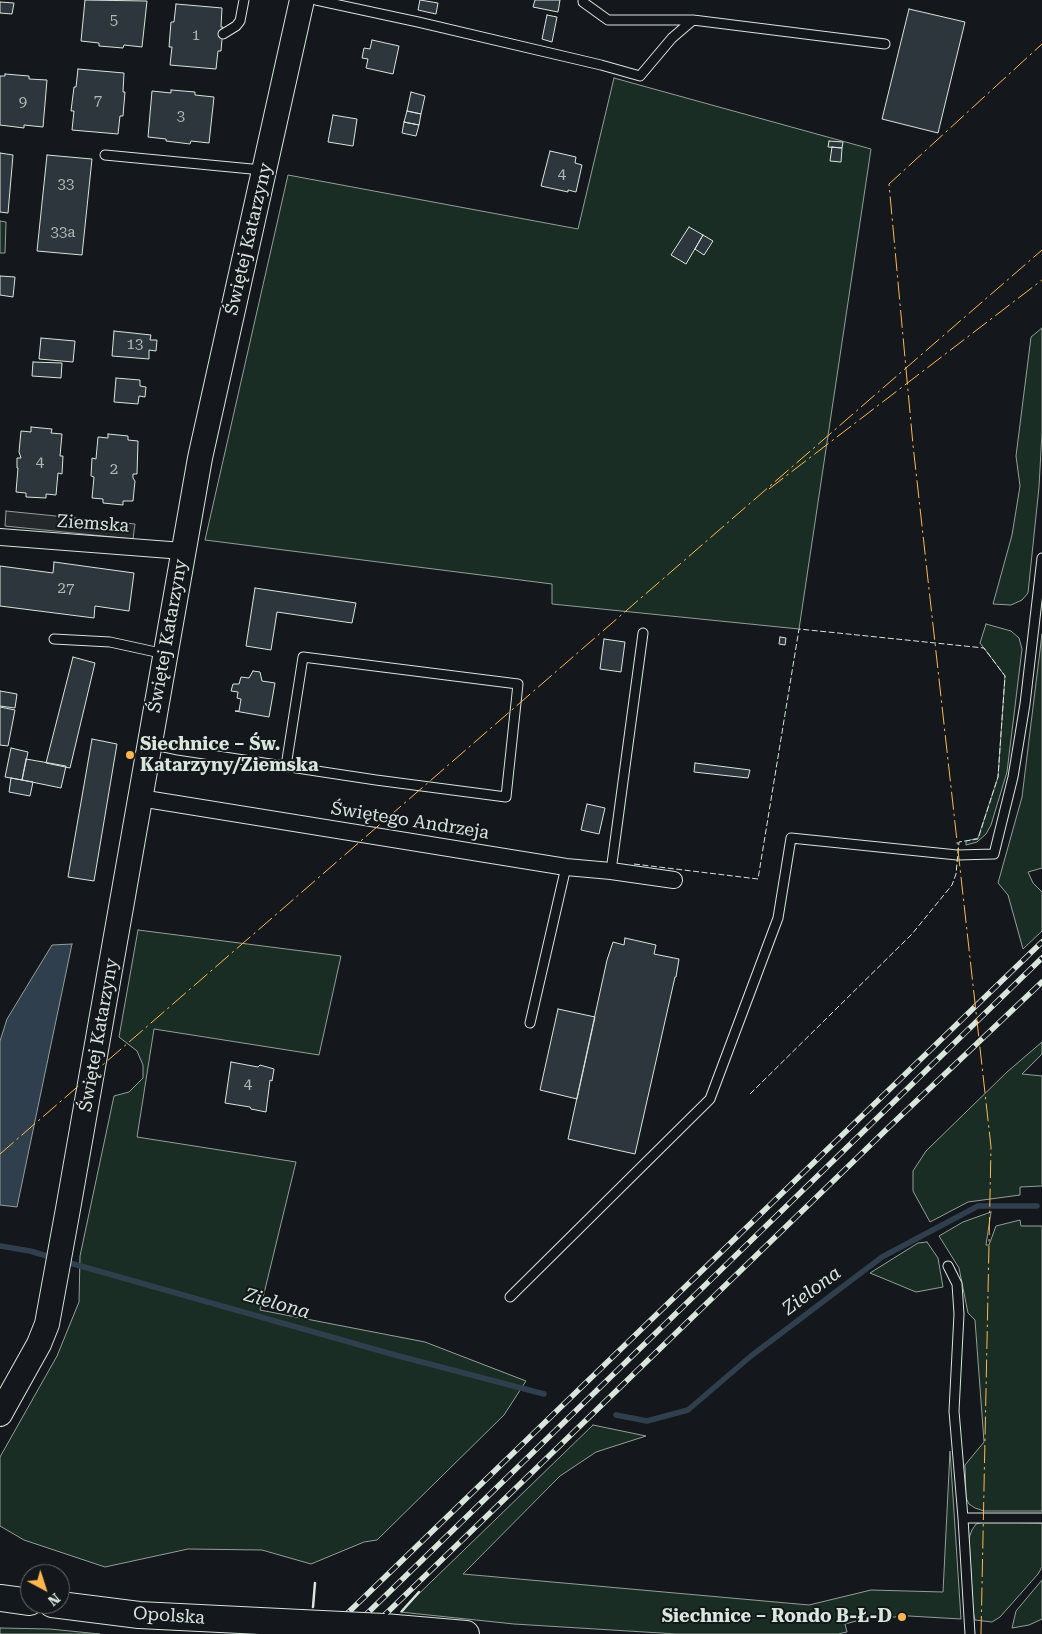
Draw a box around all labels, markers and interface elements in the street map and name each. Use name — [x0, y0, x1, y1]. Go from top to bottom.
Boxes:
house number: 5 — [110, 12, 118, 30]
house number: 1 — [192, 27, 200, 45]
house number: 7 — [94, 92, 102, 110]
house number: 9 — [19, 94, 27, 112]
house number: 3 — [177, 108, 185, 126]
street label: Świętej Katarzyny — [221, 161, 277, 317]
house number: 4 — [558, 166, 566, 184]
house number: 33 — [58, 176, 74, 194]
house number: 33a — [51, 224, 75, 242]
house number: 13 — [127, 336, 143, 354]
house number: 4 — [36, 454, 44, 472]
house number: 2 — [110, 461, 118, 479]
street label: Ziemska — [56, 511, 130, 537]
street label: Świętej Katarzyny — [144, 558, 192, 714]
house number: 27 — [58, 580, 74, 598]
place label: Siechnice – Św. Katarzyny/Ziemska — [140, 734, 319, 776]
marker: Siechnice – Św. Katarzyny/Ziemska — [124, 749, 136, 761]
street label: Świętego Andrzeja — [329, 798, 491, 844]
street label: Świętej Katarzyny — [75, 957, 123, 1113]
house number: 4 — [244, 1076, 252, 1094]
water label: Zielona — [778, 1262, 846, 1320]
water label: Zielona — [242, 1284, 312, 1324]
north arrow — [20, 1564, 70, 1614]
text: N — [45, 1590, 63, 1609]
street label: Opolska — [132, 1603, 206, 1629]
place label: Siechnice – Rondo B-Ł-D — [662, 1606, 892, 1628]
marker: Siechnice – Rondo B-Ł-D — [896, 1611, 908, 1623]

